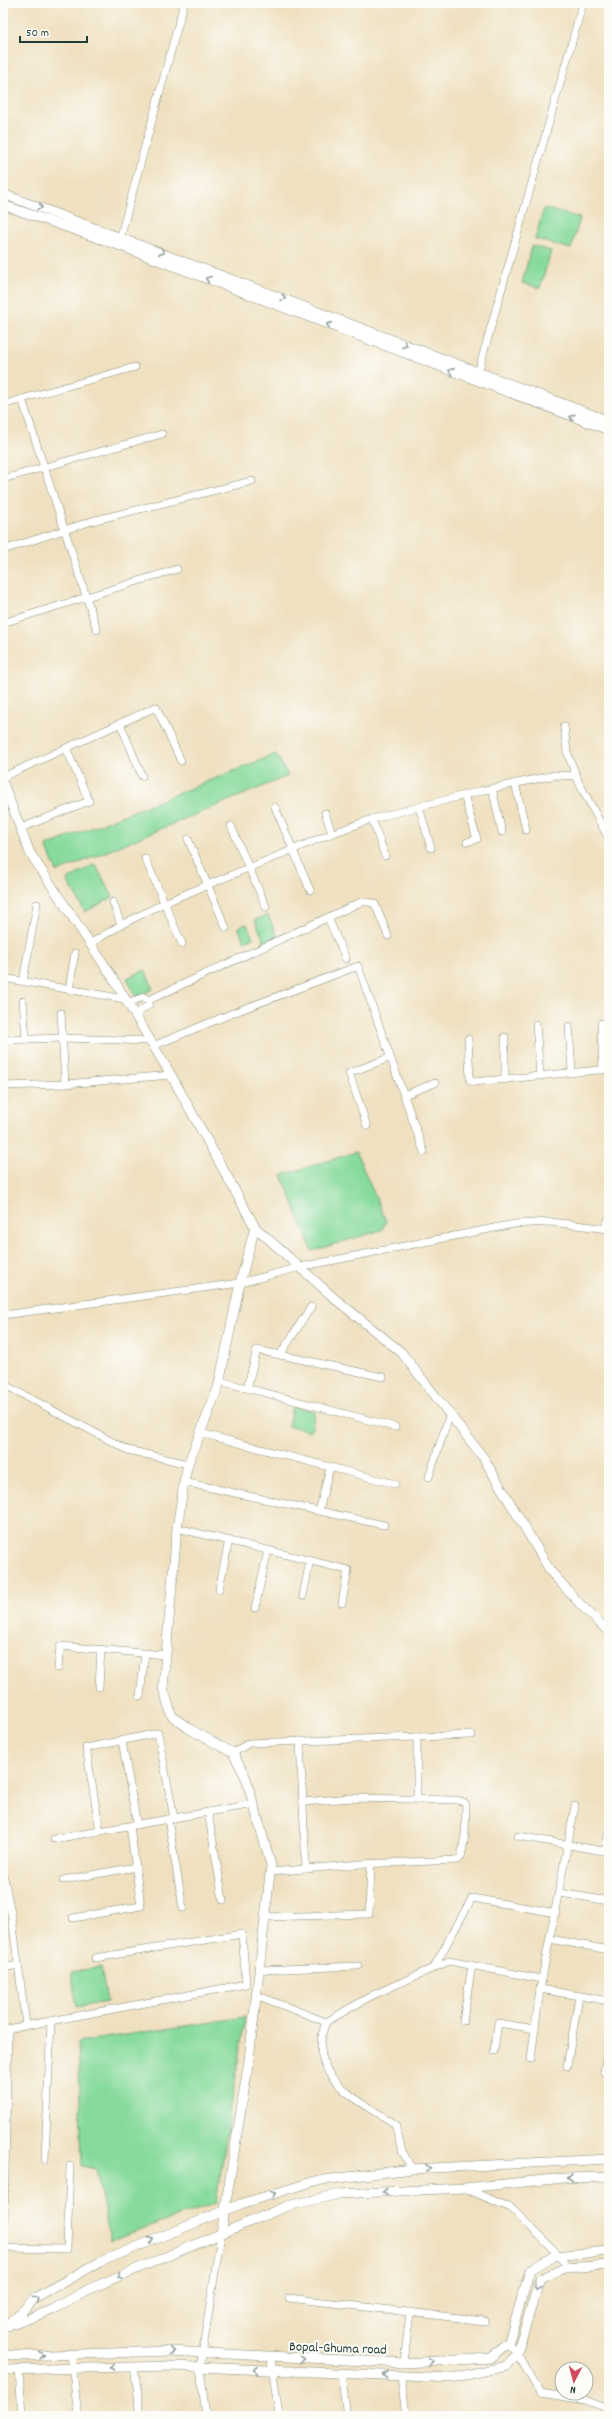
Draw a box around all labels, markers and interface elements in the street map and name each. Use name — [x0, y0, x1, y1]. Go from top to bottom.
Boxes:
scale bar — [20, 18, 87, 44]
text: 50 m — [26, 25, 49, 42]
one-way arrow — [36, 203, 43, 211]
one-way arrow — [158, 248, 165, 256]
one-way arrow — [204, 275, 211, 283]
one-way arrow — [280, 294, 287, 302]
one-way arrow — [326, 321, 333, 329]
one-way arrow — [401, 340, 408, 348]
one-way arrow — [447, 368, 454, 376]
one-way arrow — [569, 413, 576, 421]
one-way arrow — [425, 2164, 431, 2173]
one-way arrow — [567, 2174, 573, 2182]
one-way arrow — [382, 2187, 388, 2196]
one-way arrow — [269, 2190, 276, 2199]
one-way arrow — [148, 2237, 155, 2245]
one-way arrow — [117, 2271, 124, 2279]
one-way arrow — [533, 2284, 541, 2291]
one-way arrow — [31, 2297, 38, 2304]
street label: Bopal-Ghuma road — [289, 2337, 387, 2361]
one-way arrow — [169, 2347, 175, 2355]
one-way arrow — [39, 2351, 45, 2359]
one-way arrow — [299, 2355, 305, 2363]
one-way arrow — [428, 2357, 434, 2366]
north arrow — [554, 2361, 594, 2401]
one-way arrow — [109, 2363, 115, 2371]
one-way arrow — [253, 2366, 259, 2374]
one-way arrow — [383, 2371, 389, 2380]
text: N — [569, 2381, 577, 2397]

